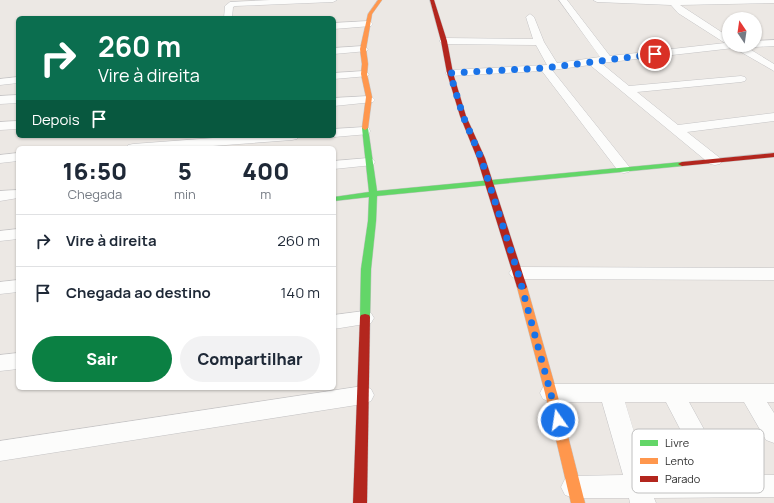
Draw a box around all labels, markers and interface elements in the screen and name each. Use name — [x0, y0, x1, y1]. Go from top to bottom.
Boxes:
north arrow — [722, 12, 762, 52]
map controls — [722, 12, 762, 52]
text: 260 m — [98, 27, 181, 65]
icon: right — [32, 32, 84, 84]
pin — [638, 37, 672, 71]
icon: arrive — [644, 43, 666, 65]
text: Vire à direita — [98, 63, 200, 87]
icon: arrive — [88, 108, 110, 130]
text: Depois — [32, 109, 80, 130]
text: 16:50 — [63, 154, 127, 187]
text: 5 — [178, 154, 192, 187]
text: 400 — [242, 154, 289, 187]
text: Chegada — [68, 185, 122, 203]
text: min — [174, 185, 196, 203]
text: m — [260, 185, 271, 203]
icon: right — [32, 230, 54, 252]
text: Vire à direita — [66, 230, 157, 251]
text: 260 m — [277, 230, 320, 251]
icon: arrive — [32, 282, 54, 304]
text: Chegada ao destino — [66, 282, 211, 303]
text: 140 m — [280, 282, 320, 303]
button: Sair — [32, 336, 172, 382]
button: Compartilhar — [180, 336, 320, 382]
position arrow — [537, 399, 579, 441]
legend — [632, 429, 764, 493]
text: Livre — [665, 435, 690, 450]
text: Lento — [665, 453, 695, 468]
text: Parado — [665, 471, 701, 486]

